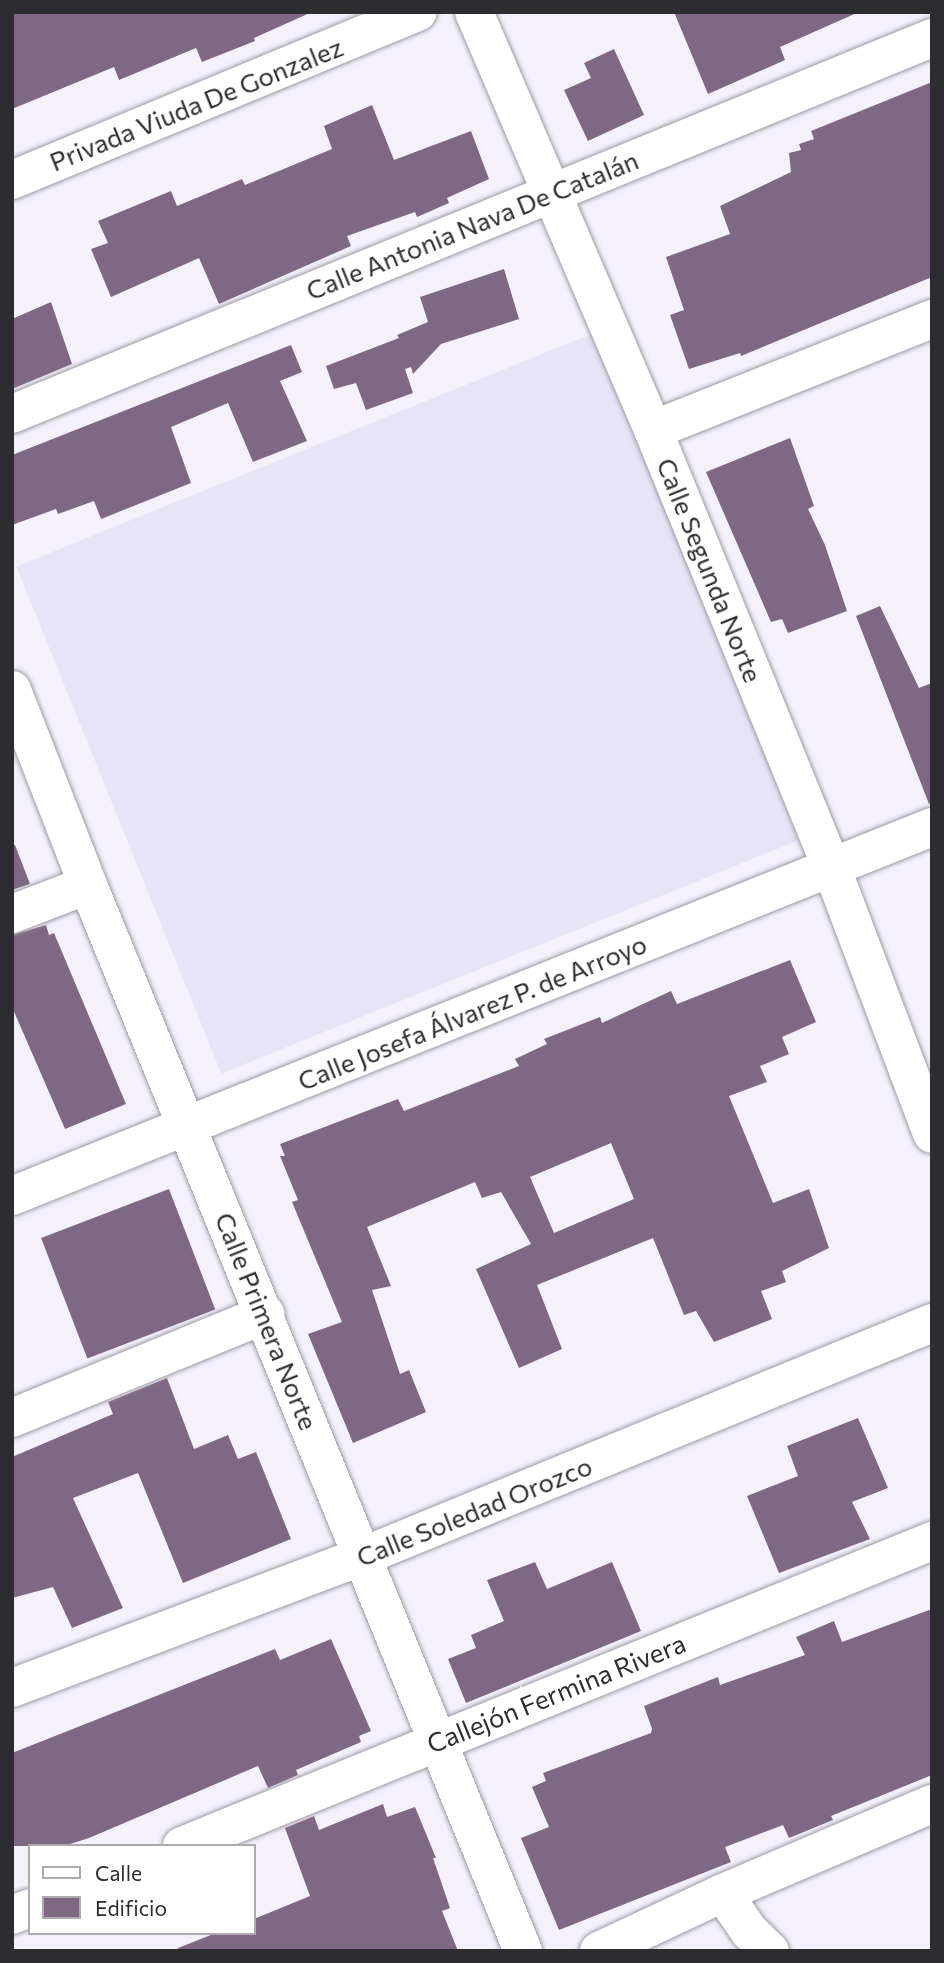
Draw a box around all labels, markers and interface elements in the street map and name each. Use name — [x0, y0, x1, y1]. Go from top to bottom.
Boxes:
street label: Privada Viuda De Gonzalez — [45, 31, 347, 177]
street label: Calle Antonia Nava De Catalán — [301, 144, 643, 306]
street label: Calle Segunda Norte — [651, 453, 769, 687]
street label: Calle Josefa Álvarez P. de Arroyo — [293, 928, 651, 1096]
street label: Calle Primera Norte — [209, 1208, 325, 1434]
street label: Calle Soledad Orozco — [352, 1450, 596, 1572]
street label: Callejón Fermina Rivera — [422, 1627, 690, 1759]
legend — [28, 1844, 256, 1935]
text: Calle — [95, 1860, 142, 1885]
text: Edificio — [95, 1895, 167, 1920]

